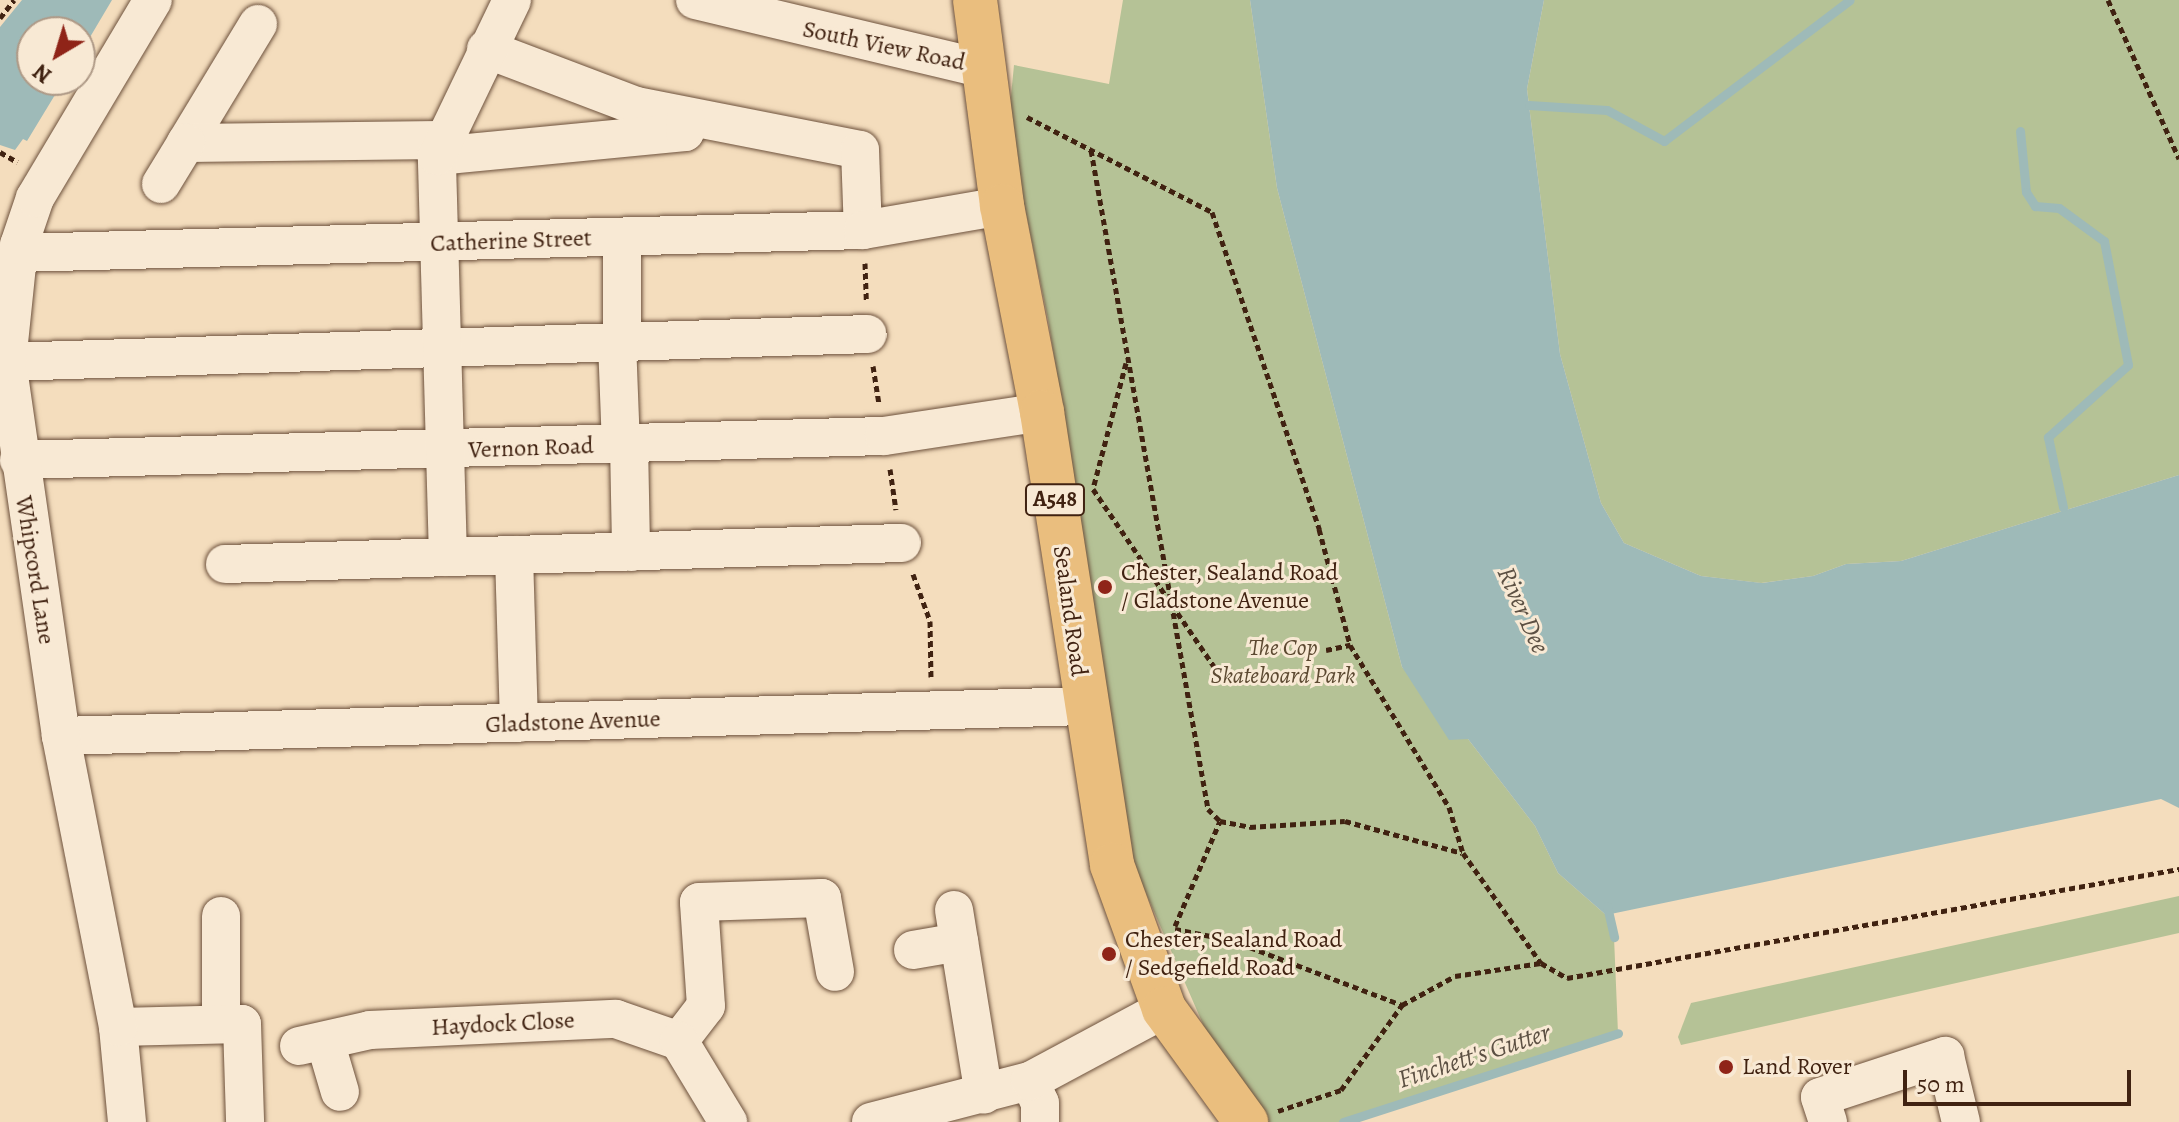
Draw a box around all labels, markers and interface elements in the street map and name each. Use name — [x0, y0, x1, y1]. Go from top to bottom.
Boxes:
street label: South View Road — [800, 15, 968, 77]
north arrow — [16, 16, 96, 96]
text: N — [27, 57, 58, 90]
street label: Catherine Street — [430, 224, 592, 258]
street label: Vernon Road — [468, 431, 594, 465]
road number: A548 — [1023, 482, 1087, 518]
street label: Whipcord Lane — [9, 494, 61, 646]
street label: Sealand Road — [1047, 544, 1093, 678]
place label: Chester, Sealand Road / Gladstone Avenue — [1121, 559, 1339, 615]
water label: River Dee — [1490, 562, 1556, 658]
marker: Chester, Sealand Road / Gladstone Avenue — [1096, 578, 1114, 596]
park label: The Cop Skateboard Park — [1211, 634, 1355, 690]
street label: Gladstone Avenue — [485, 705, 661, 739]
place label: Chester, Sealand Road / Sedgefield Road — [1125, 926, 1343, 982]
marker: Chester, Sealand Road / Sedgefield Road — [1100, 945, 1118, 963]
street label: Haydock Close — [431, 1006, 575, 1042]
water label: Finchett's Gutter — [1394, 1017, 1554, 1095]
place label: Land Rover — [1742, 1053, 1852, 1081]
scale bar — [1907, 1054, 2135, 1104]
marker: Land Rover — [1717, 1058, 1735, 1076]
text: 50 m — [1917, 1068, 1965, 1100]

